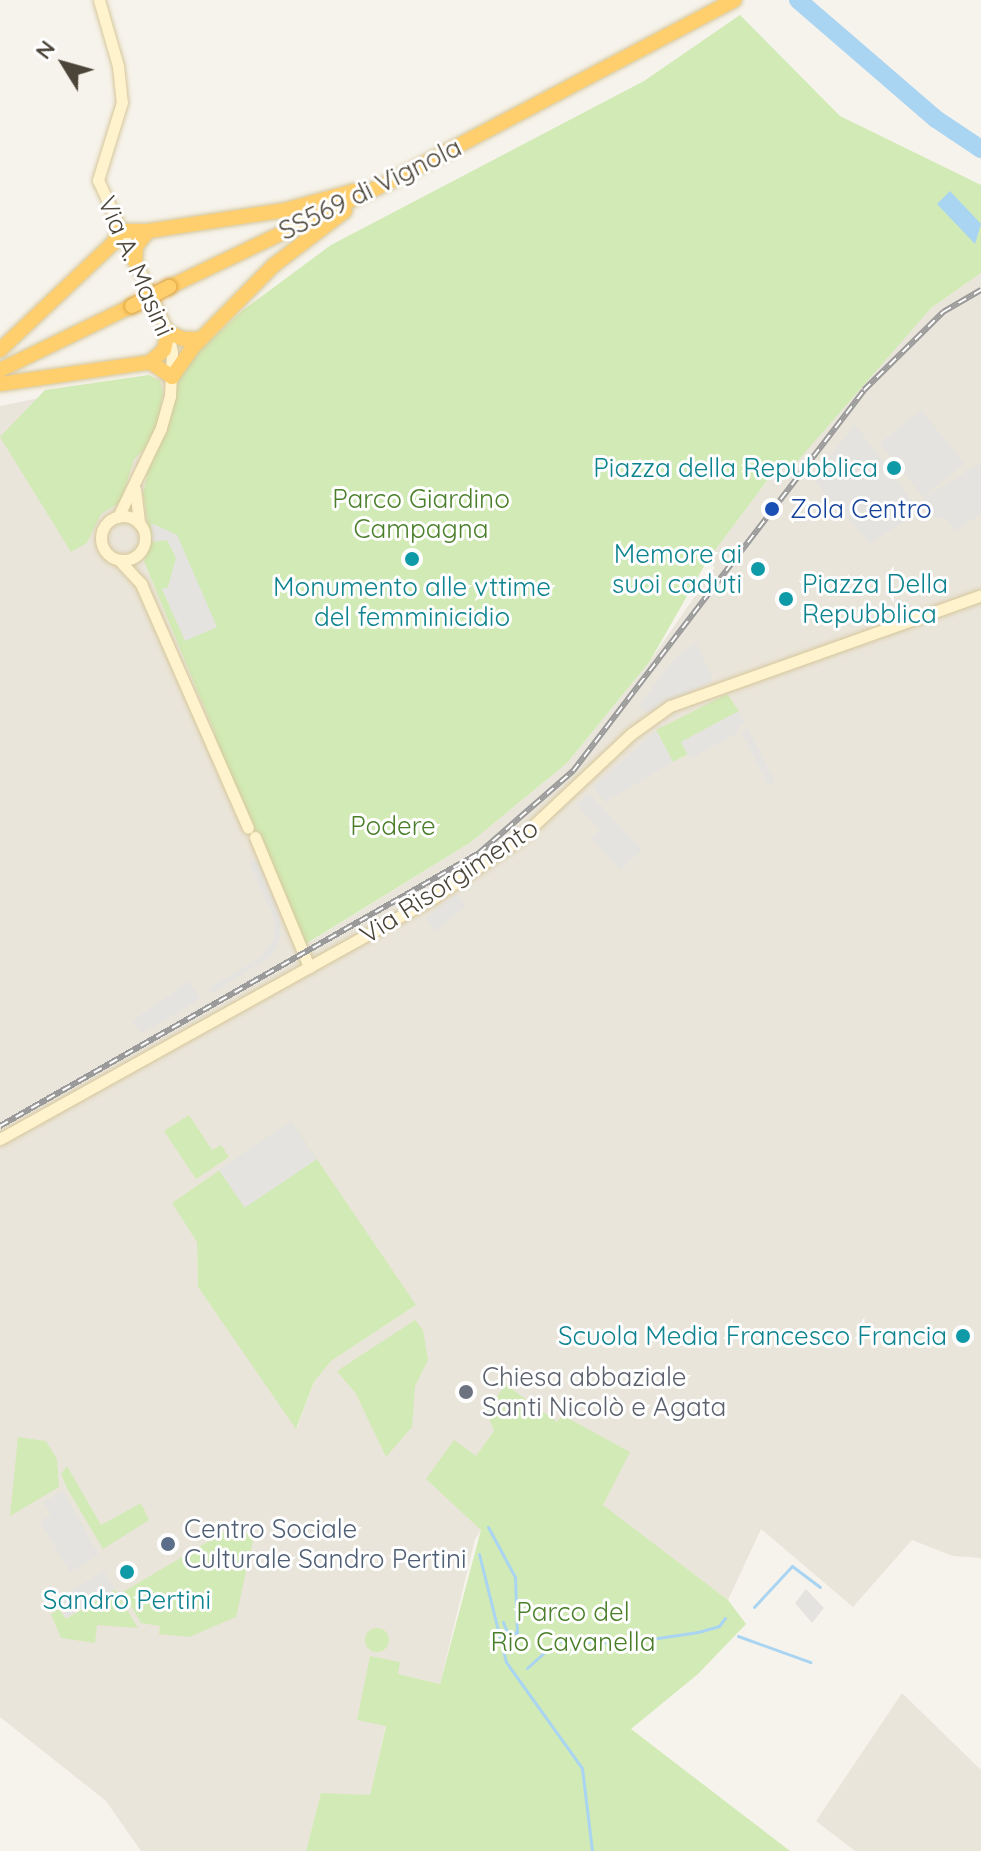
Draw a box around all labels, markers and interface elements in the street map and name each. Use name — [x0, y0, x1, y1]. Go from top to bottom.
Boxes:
north arrow — [24, 24, 104, 104]
text: N — [29, 35, 61, 64]
street label: SS569 di Vignola — [274, 131, 466, 247]
street label: Via A. Masini — [91, 191, 181, 341]
place label: Piazza della Repubblica — [593, 452, 878, 484]
marker: Piazza della Repubblica — [885, 459, 903, 477]
park label: Parco Giardino Campagna — [332, 483, 510, 544]
place label: Zola Centro — [790, 493, 932, 525]
marker: Zola Centro — [761, 498, 783, 520]
place label: Memore ai suoi caduti — [612, 538, 742, 600]
marker: Monumento alle vttime del femminicidio — [403, 550, 421, 568]
marker: Memore ai suoi caduti — [749, 560, 767, 578]
place label: Piazza Della Repubblica — [802, 568, 948, 630]
place label: Monumento alle vttime del femminicidio — [273, 571, 551, 632]
marker: Piazza Della Repubblica — [777, 590, 795, 608]
park label: Podere — [350, 810, 436, 842]
street label: Via Risorgimento — [354, 812, 544, 950]
place label: Scuola Media Francesco Francia — [558, 1320, 947, 1352]
marker: Scuola Media Francesco Francia — [954, 1327, 972, 1345]
place label: Chiesa abbaziale Santi Nicolò e Agata — [482, 1361, 726, 1422]
marker: Chiesa abbaziale Santi Nicolò e Agata — [457, 1383, 475, 1401]
place label: Centro Sociale Culturale Sandro Pertini — [184, 1513, 467, 1574]
marker: Centro Sociale Culturale Sandro Pertini — [159, 1535, 177, 1553]
marker: Sandro Pertini — [118, 1563, 136, 1581]
place label: Sandro Pertini — [43, 1584, 211, 1616]
park label: Parco del Rio Cavanella — [490, 1596, 656, 1658]

